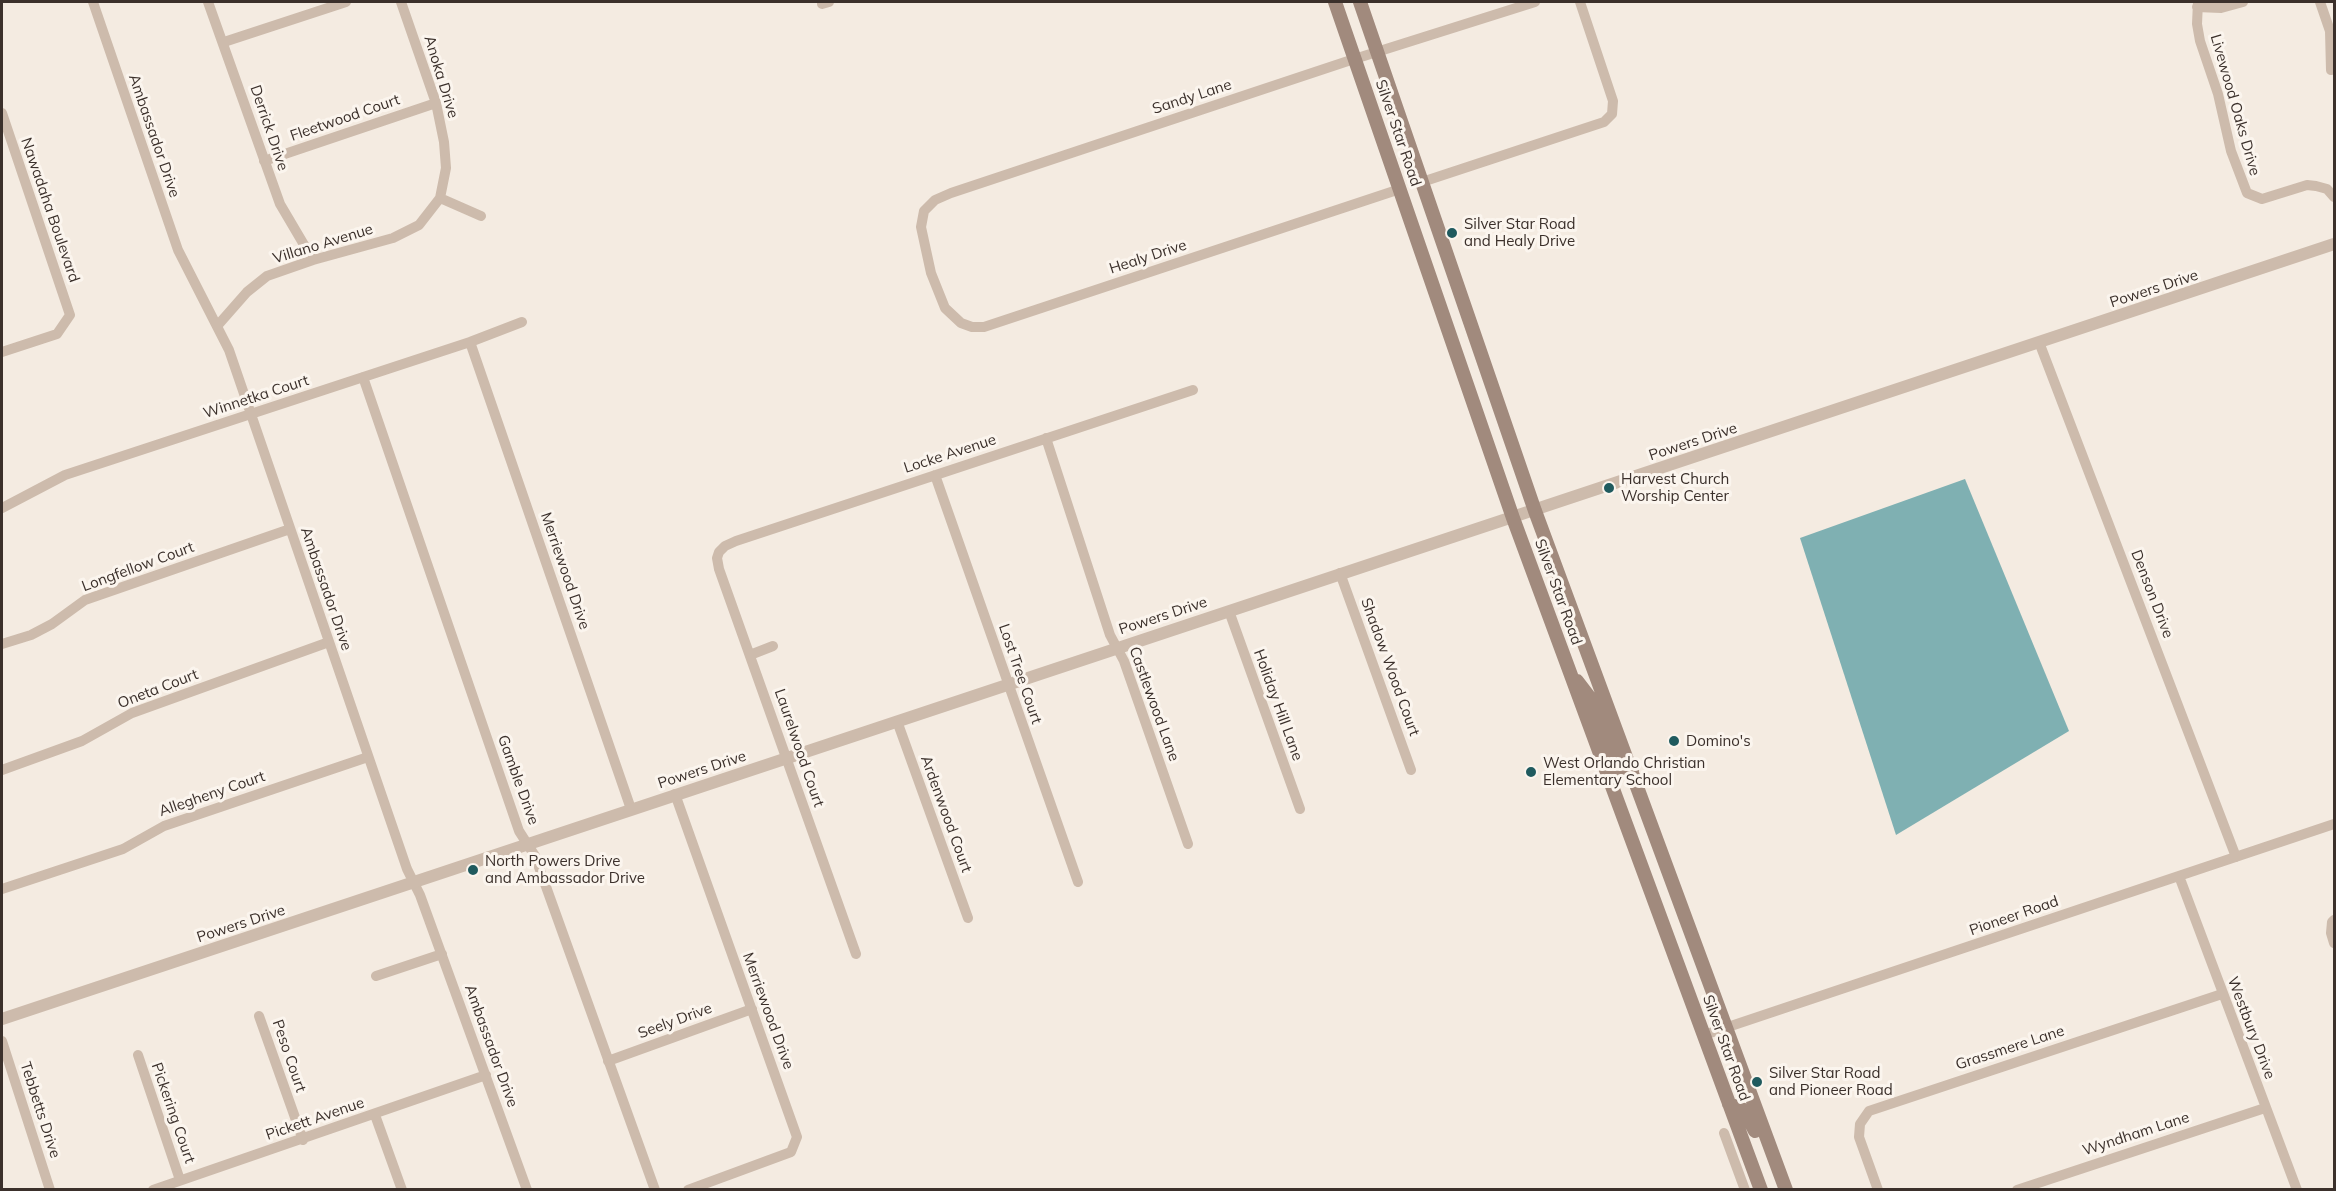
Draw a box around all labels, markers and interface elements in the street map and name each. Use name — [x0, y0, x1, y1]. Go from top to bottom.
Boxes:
street label: Livewood Oaks Drive — [2206, 32, 2264, 178]
street label: Anoka Drive — [420, 34, 462, 120]
street label: Ambassador Drive — [124, 72, 184, 200]
street label: Sandy Lane — [1150, 76, 1234, 118]
street label: Silver Star Road — [1371, 77, 1425, 189]
street label: Derrick Drive — [246, 83, 292, 173]
street label: Fleetwood Court — [288, 91, 402, 145]
street label: Nawadaha Boulevard — [17, 135, 83, 285]
place label: Silver Star Road and Healy Drive — [1464, 215, 1576, 250]
street label: Villano Avenue — [271, 220, 375, 268]
marker: Silver Star Road and Healy Drive — [1445, 226, 1459, 240]
street label: Healy Drive — [1107, 236, 1189, 278]
street label: Powers Drive — [2108, 266, 2200, 312]
street label: Winnetka Court — [201, 371, 311, 423]
street label: Powers Drive — [1647, 419, 1739, 465]
street label: Locke Avenue — [902, 431, 998, 477]
place label: Harvest Church Worship Center — [1621, 470, 1729, 505]
marker: Harvest Church Worship Center — [1602, 481, 1616, 495]
street label: Merriewood Drive — [537, 510, 593, 632]
street label: Ambassador Drive — [296, 525, 356, 653]
street label: Silver Star Road — [1530, 537, 1586, 647]
street label: Longfellow Court — [79, 538, 197, 596]
street label: Denson Drive — [2127, 547, 2177, 641]
street label: Powers Drive — [1117, 593, 1209, 639]
street label: Shadow Wood Court — [1357, 596, 1423, 738]
street label: Lost Tree Court — [994, 622, 1046, 726]
street label: Castlewood Lane — [1125, 644, 1183, 764]
street label: Holiday Hill Lane — [1249, 647, 1307, 763]
street label: Oneta Court — [115, 665, 201, 713]
street label: Laurelwood Court — [770, 686, 828, 810]
place label: Domino's — [1686, 732, 1751, 750]
street label: Gamble Drive — [493, 733, 543, 827]
marker: Domino's — [1667, 734, 1681, 748]
street label: Powers Drive — [656, 747, 748, 793]
street label: Ardenwood Court — [916, 753, 976, 875]
place label: West Orlando Christian Elementary School — [1543, 754, 1705, 789]
marker: West Orlando Christian Elementary School — [1524, 765, 1538, 779]
street label: Allegheny Court — [157, 767, 267, 821]
place label: North Powers Drive and Ambassador Drive — [485, 852, 645, 887]
marker: North Powers Drive and Ambassador Drive — [466, 863, 480, 877]
street label: Pioneer Road — [1967, 892, 2061, 940]
street label: Powers Drive — [195, 901, 287, 947]
street label: Merriewood Drive — [739, 950, 797, 1072]
street label: Westbury Drive — [2223, 974, 2279, 1082]
street label: Ambassador Drive — [460, 982, 522, 1110]
street label: Silver Star Road — [1698, 993, 1754, 1103]
street label: Seely Drive — [636, 999, 714, 1043]
street label: Peso Court — [268, 1017, 310, 1095]
street label: Grassmere Lane — [1953, 1022, 2067, 1074]
street label: Tebbetts Drive — [16, 1060, 64, 1160]
street label: Pickering Court — [147, 1060, 199, 1166]
place label: Silver Star Road and Pioneer Road — [1769, 1064, 1893, 1099]
marker: Silver Star Road and Pioneer Road — [1750, 1075, 1764, 1089]
street label: Pickett Avenue — [263, 1094, 367, 1144]
street label: Wyndham Lane — [2080, 1108, 2192, 1160]

